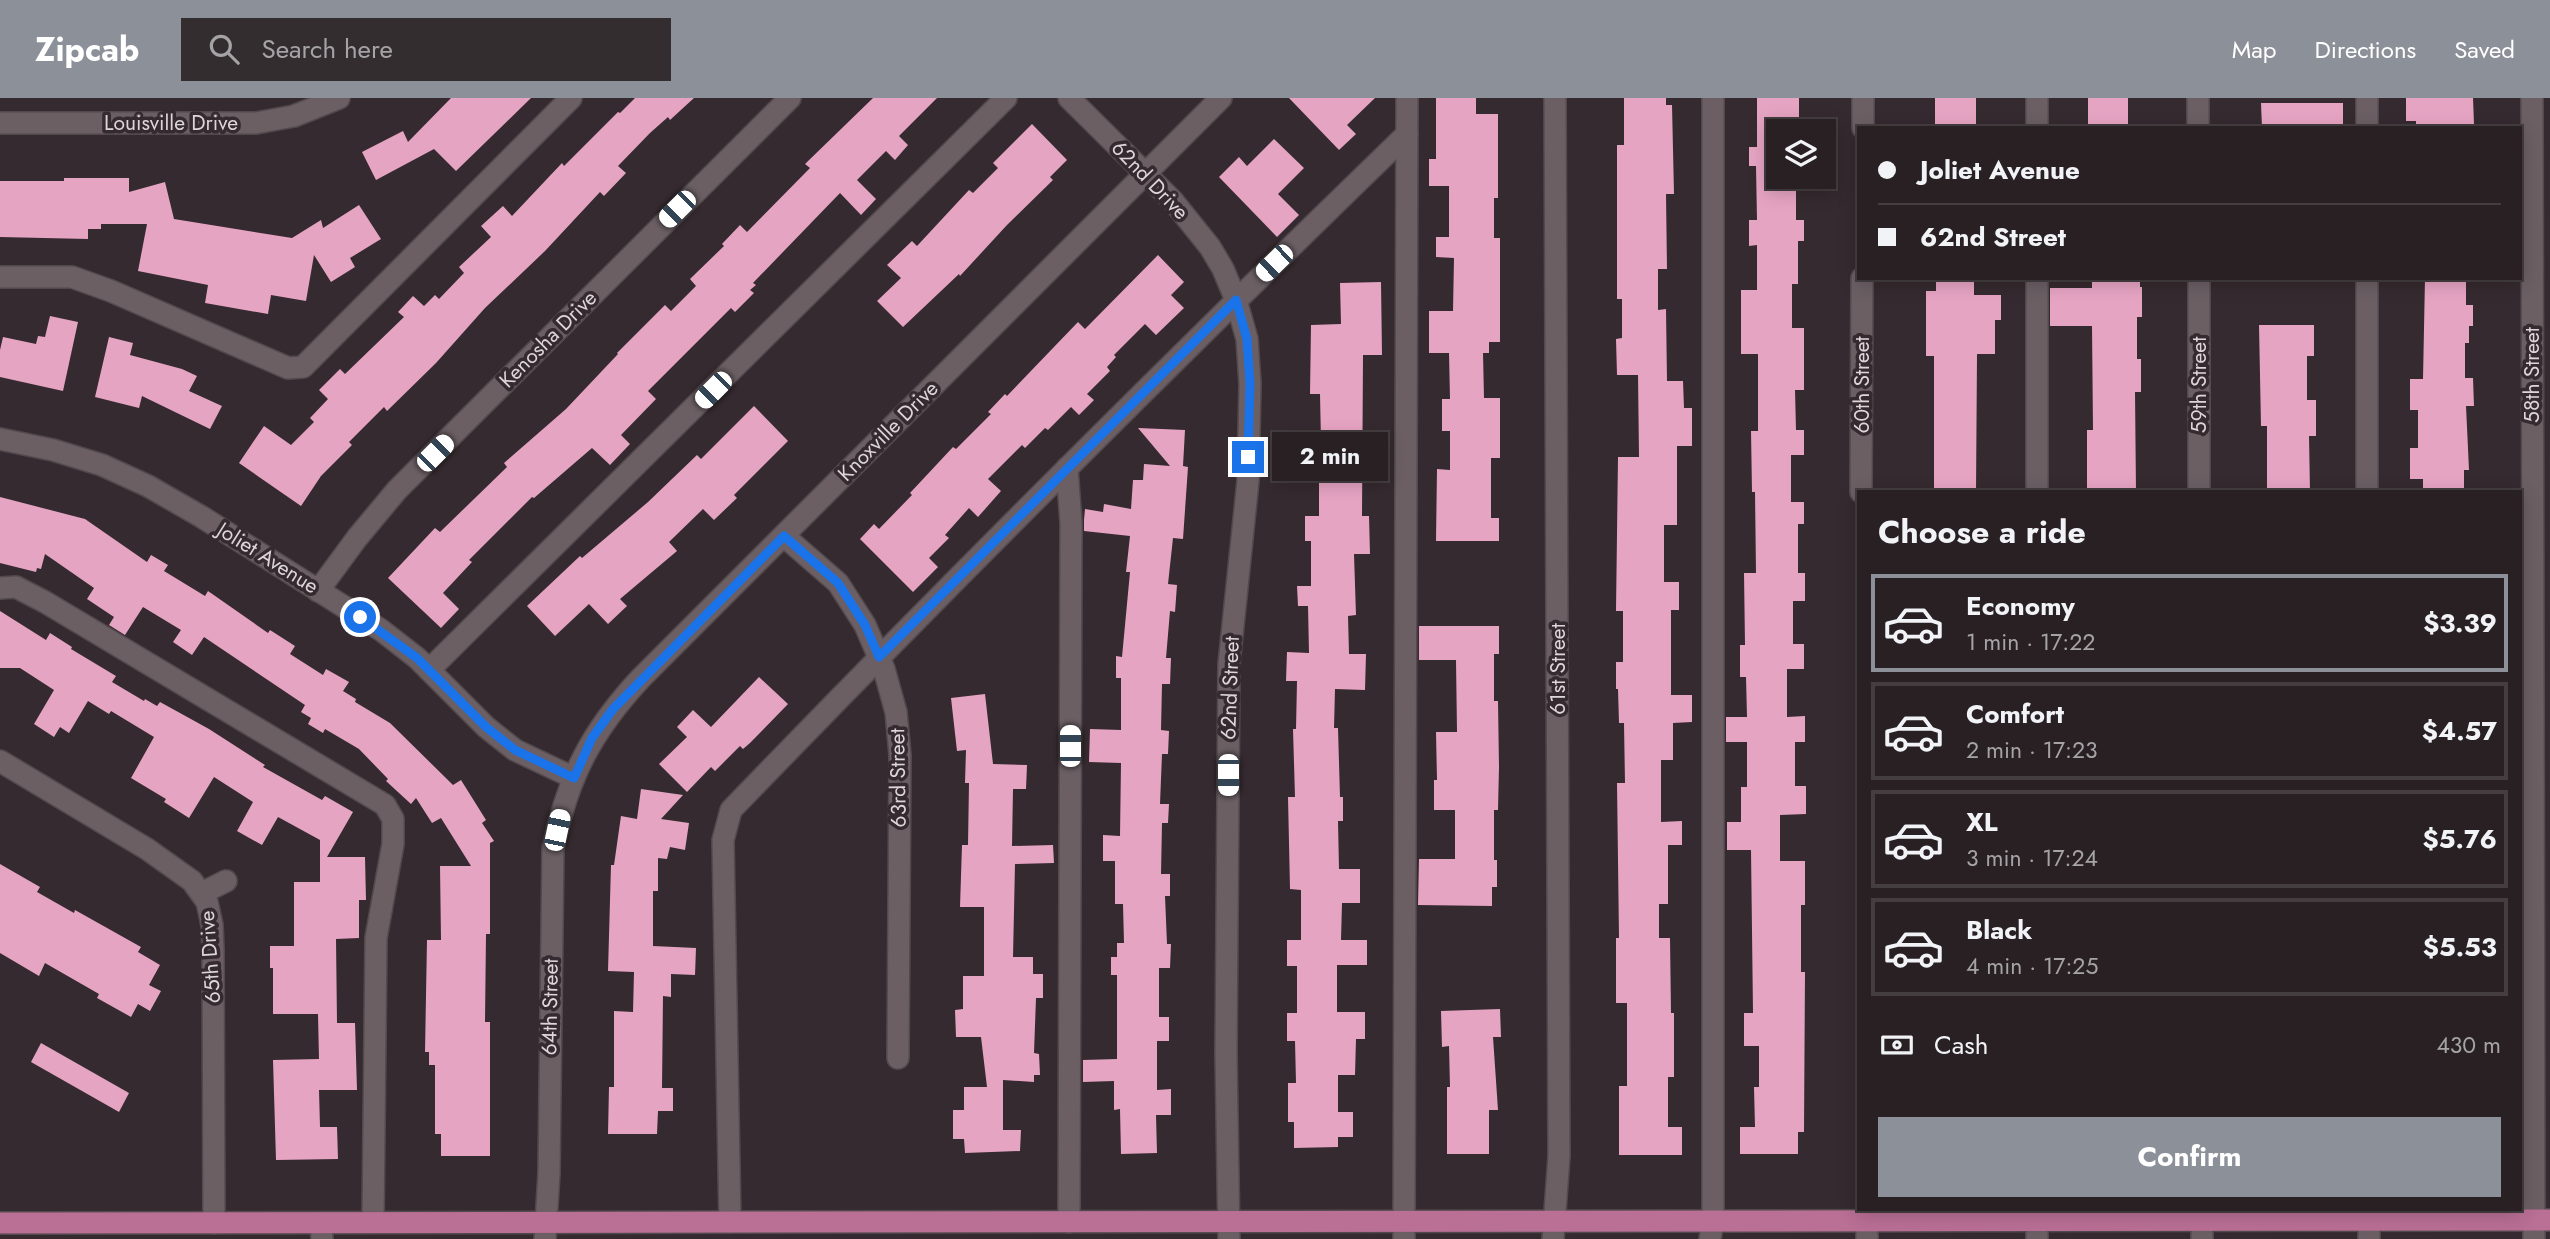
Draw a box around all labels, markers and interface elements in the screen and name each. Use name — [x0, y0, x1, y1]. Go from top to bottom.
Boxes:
search box — [181, 18, 671, 81]
text: Zipcab — [35, 26, 139, 73]
icon: search — [205, 30, 243, 68]
text: Search here — [261, 30, 393, 68]
text: Map — [2232, 32, 2277, 67]
text: Directions — [2315, 32, 2416, 67]
text: Saved — [2454, 32, 2515, 67]
street label: Louisville Drive — [104, 108, 238, 138]
map controls — [1766, 119, 1836, 189]
button: layers — [1766, 119, 1836, 189]
street label: 62nd Drive — [1104, 134, 1196, 227]
text: Joliet Avenue — [1920, 151, 2080, 189]
car — [655, 187, 700, 231]
text: 62nd Street — [1920, 218, 2066, 256]
car — [1252, 241, 1297, 285]
street label: Kenosha Drive — [492, 283, 604, 395]
street label: 58th Street — [2517, 327, 2547, 423]
street label: 60th Street — [1847, 336, 1877, 434]
street label: 59th Street — [2184, 337, 2214, 433]
car — [691, 368, 736, 412]
street label: Knoxville Drive — [831, 374, 945, 488]
car — [413, 431, 458, 475]
callout: 2 min — [1272, 432, 1388, 482]
text: 2 min — [1300, 439, 1360, 473]
route end — [1232, 441, 1264, 473]
text: Choose a ride — [1878, 509, 2086, 555]
street label: Joliet Avenue — [209, 513, 325, 601]
text: Economy — [1966, 587, 2075, 625]
icon: car — [1882, 592, 1945, 655]
route start — [344, 601, 376, 633]
text: $3.39 — [2423, 604, 2497, 642]
street label: 61st Street — [1543, 623, 1573, 715]
text: 1 min · 17:22 — [1966, 625, 2095, 659]
street label: 62nd Street — [1213, 636, 1247, 740]
text: Comfort — [1966, 695, 2064, 733]
icon: car — [1882, 700, 1945, 763]
text: $4.57 — [2422, 712, 2497, 750]
car — [1060, 725, 1081, 767]
street label: 63rd Street — [882, 728, 914, 828]
text: 2 min · 17:23 — [1966, 733, 2098, 767]
car — [1218, 754, 1239, 796]
text: XL — [1966, 803, 1998, 841]
car — [543, 807, 572, 853]
icon: car — [1882, 808, 1945, 871]
text: $5.76 — [2423, 820, 2497, 858]
text: 3 min · 17:24 — [1966, 841, 2098, 875]
street label: 65th Drive — [192, 909, 228, 1004]
text: Black — [1966, 911, 2032, 949]
icon: car — [1882, 916, 1945, 979]
text: $5.53 — [2423, 928, 2497, 966]
text: 4 min · 17:25 — [1966, 949, 2098, 983]
street label: 64th Street — [534, 958, 566, 1056]
icon: cash — [1878, 1026, 1916, 1064]
text: Cash — [1934, 1026, 1988, 1064]
text: 430 m — [2436, 1028, 2501, 1062]
button: Confirm — [1878, 1117, 2501, 1197]

